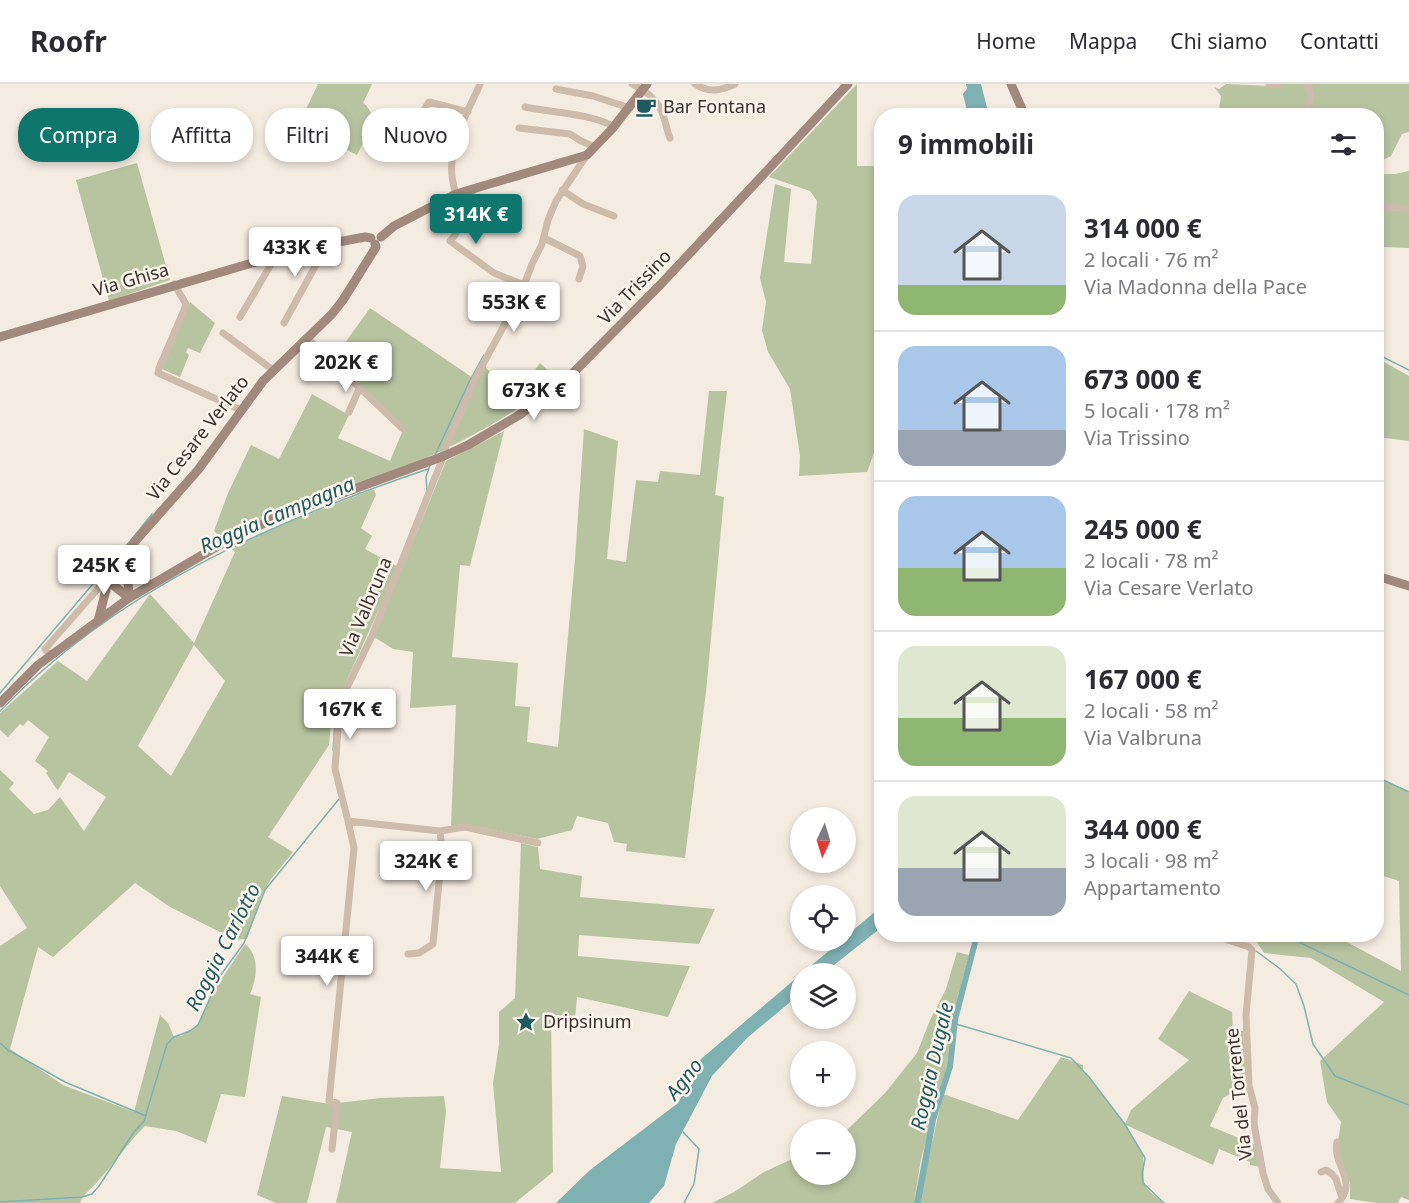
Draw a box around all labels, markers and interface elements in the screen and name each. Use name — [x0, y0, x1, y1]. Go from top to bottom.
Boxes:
text: Roofr — [30, 22, 107, 60]
text: Home — [976, 27, 1036, 55]
text: Mappa — [1069, 27, 1137, 55]
text: Chi siamo — [1170, 27, 1267, 55]
text: Contatti — [1300, 27, 1379, 55]
place label: Bar Fontana — [663, 94, 766, 118]
cafe icon: Bar Fontana — [634, 95, 658, 119]
chip: Compra — [18, 108, 139, 162]
chip: Affitta — [151, 108, 253, 162]
chip: Filtri — [265, 108, 350, 162]
chip: Nuovo — [362, 108, 469, 162]
text: 9 immobili — [898, 126, 1034, 162]
icon: filters — [1327, 128, 1360, 161]
pin: 314K € — [427, 194, 525, 245]
text: 314K € — [444, 200, 508, 227]
text: 314 000 € — [1084, 210, 1202, 246]
icon: home — [946, 219, 1018, 291]
pin: 433K € — [246, 227, 344, 278]
text: 433K € — [263, 233, 327, 260]
street label: Via Trissino — [593, 244, 676, 329]
text: 2 locali · 76 m² — [1084, 246, 1219, 273]
street label: Via Ghisa — [90, 257, 171, 301]
text: Via Madonna della Pace — [1084, 273, 1307, 300]
pin: 553K € — [465, 282, 563, 333]
text: 553K € — [482, 288, 546, 315]
pin: 202K € — [297, 342, 395, 393]
text: 202K € — [314, 348, 378, 375]
text: 673 000 € — [1084, 361, 1202, 397]
street label: Via Cesare Verlato — [141, 370, 254, 505]
pin: 673K € — [485, 370, 583, 421]
icon: home — [946, 370, 1018, 442]
text: 673K € — [502, 376, 566, 403]
text: 5 locali · 178 m² — [1084, 397, 1230, 424]
text: Via Trissino — [1084, 424, 1190, 451]
water label: Roggia Campagna — [195, 470, 358, 559]
text: 245 000 € — [1084, 511, 1202, 547]
icon: home — [946, 520, 1018, 592]
pin: 245K € — [55, 545, 153, 596]
text: 2 locali · 78 m² — [1084, 547, 1219, 574]
text: 245K € — [72, 551, 136, 578]
street label: Via Valbruna — [333, 553, 397, 660]
text: Via Cesare Verlato — [1084, 574, 1253, 601]
text: 167 000 € — [1084, 661, 1202, 697]
icon: home — [946, 670, 1018, 742]
pin: 167K € — [301, 689, 399, 740]
text: 167K € — [318, 695, 382, 722]
text: 2 locali · 58 m² — [1084, 697, 1219, 724]
text: Via Valbruna — [1084, 724, 1202, 751]
north arrow — [790, 807, 856, 873]
map controls — [790, 807, 856, 1185]
text: 344 000 € — [1084, 811, 1202, 847]
icon: home — [946, 820, 1018, 892]
pin: 324K € — [377, 841, 475, 892]
text: 324K € — [394, 847, 458, 874]
text: 3 locali · 98 m² — [1084, 847, 1219, 874]
text: Appartamento — [1084, 874, 1221, 901]
water label: Roggia Carlotto — [179, 878, 266, 1015]
button: locate — [790, 885, 856, 951]
pin: 344K € — [278, 936, 376, 987]
text: 344K € — [295, 942, 359, 969]
button: layers — [790, 963, 856, 1029]
water label: Roggia Dugale — [904, 999, 959, 1133]
place label: Dripsinum — [543, 1009, 632, 1033]
place icon: Dripsinum — [514, 1010, 538, 1034]
street label: Via del Torrente — [1219, 1027, 1257, 1161]
button: + — [790, 1041, 856, 1107]
water label: Agno — [658, 1052, 708, 1107]
button: − — [790, 1119, 856, 1185]

